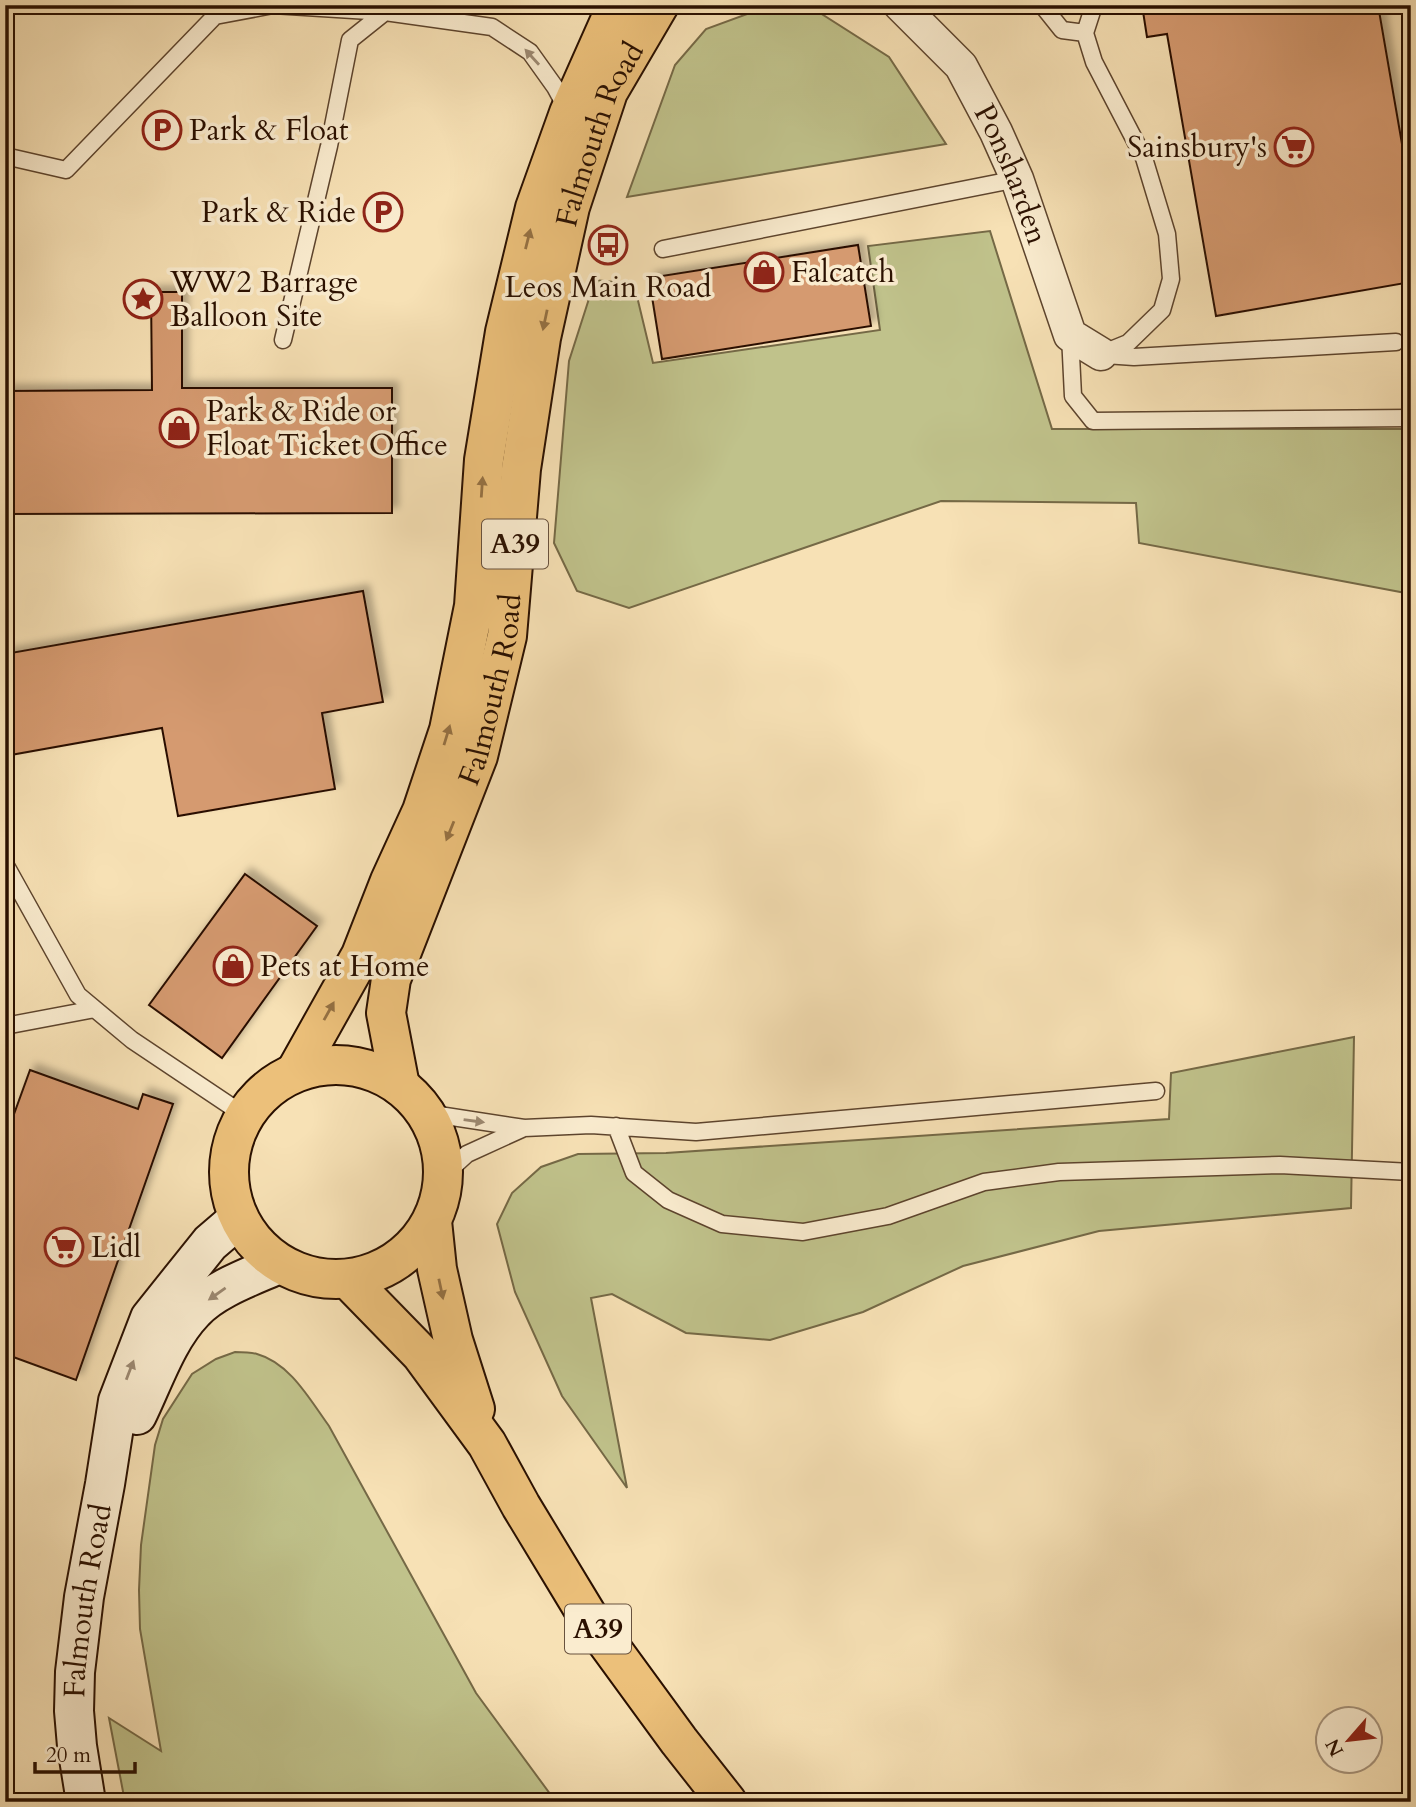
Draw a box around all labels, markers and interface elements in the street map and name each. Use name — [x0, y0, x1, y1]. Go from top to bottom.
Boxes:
street label: Falmouth Road — [546, 34, 653, 231]
one-way arrow — [524, 48, 540, 66]
street label: Ponsharden — [964, 97, 1058, 250]
parking icon: Park & Float — [141, 109, 183, 151]
place label: Park & Float — [189, 110, 349, 151]
supermarket icon: Sainsbury's — [1273, 126, 1315, 168]
place label: Sainsbury's — [1127, 127, 1267, 168]
parking icon: Park & Ride — [362, 191, 404, 233]
place label: Park & Ride — [201, 192, 356, 233]
bus stop icon: Leos Main Road — [587, 224, 629, 266]
one-way arrow — [523, 228, 534, 250]
shop icon: Falcatch — [743, 251, 785, 293]
place label: Falcatch — [791, 252, 895, 293]
place label: WW2 Barrage Balloon Site — [169, 262, 358, 337]
place label: Leos Main Road — [505, 267, 711, 308]
place icon: WW2 Barrage Balloon Site — [122, 278, 164, 320]
one-way arrow — [540, 309, 551, 331]
place label: Park & Ride or Float Ticket Office — [206, 391, 448, 466]
shop icon: Park & Ride or Float Ticket Office — [158, 407, 200, 449]
one-way arrow — [477, 475, 488, 497]
road number: A39 — [482, 520, 548, 568]
street label: Falmouth Road — [448, 592, 531, 791]
one-way arrow — [443, 725, 453, 746]
one-way arrow — [445, 820, 456, 841]
shop icon: Pets at Home — [212, 945, 254, 987]
place label: Pets at Home — [260, 946, 430, 987]
one-way arrow — [323, 1002, 335, 1021]
one-way arrow — [464, 1116, 486, 1127]
supermarket icon: Lidl — [43, 1226, 85, 1268]
place label: Lidl — [91, 1227, 142, 1268]
one-way arrow — [436, 1278, 447, 1300]
one-way arrow — [208, 1287, 227, 1300]
one-way arrow — [125, 1359, 136, 1380]
street label: Falmouth Road — [54, 1500, 121, 1698]
road number: A39 — [565, 1604, 631, 1654]
north arrow — [1314, 1706, 1384, 1776]
scale bar — [35, 1730, 135, 1774]
text: N — [1319, 1734, 1350, 1761]
text: 20 m — [46, 1741, 91, 1770]

